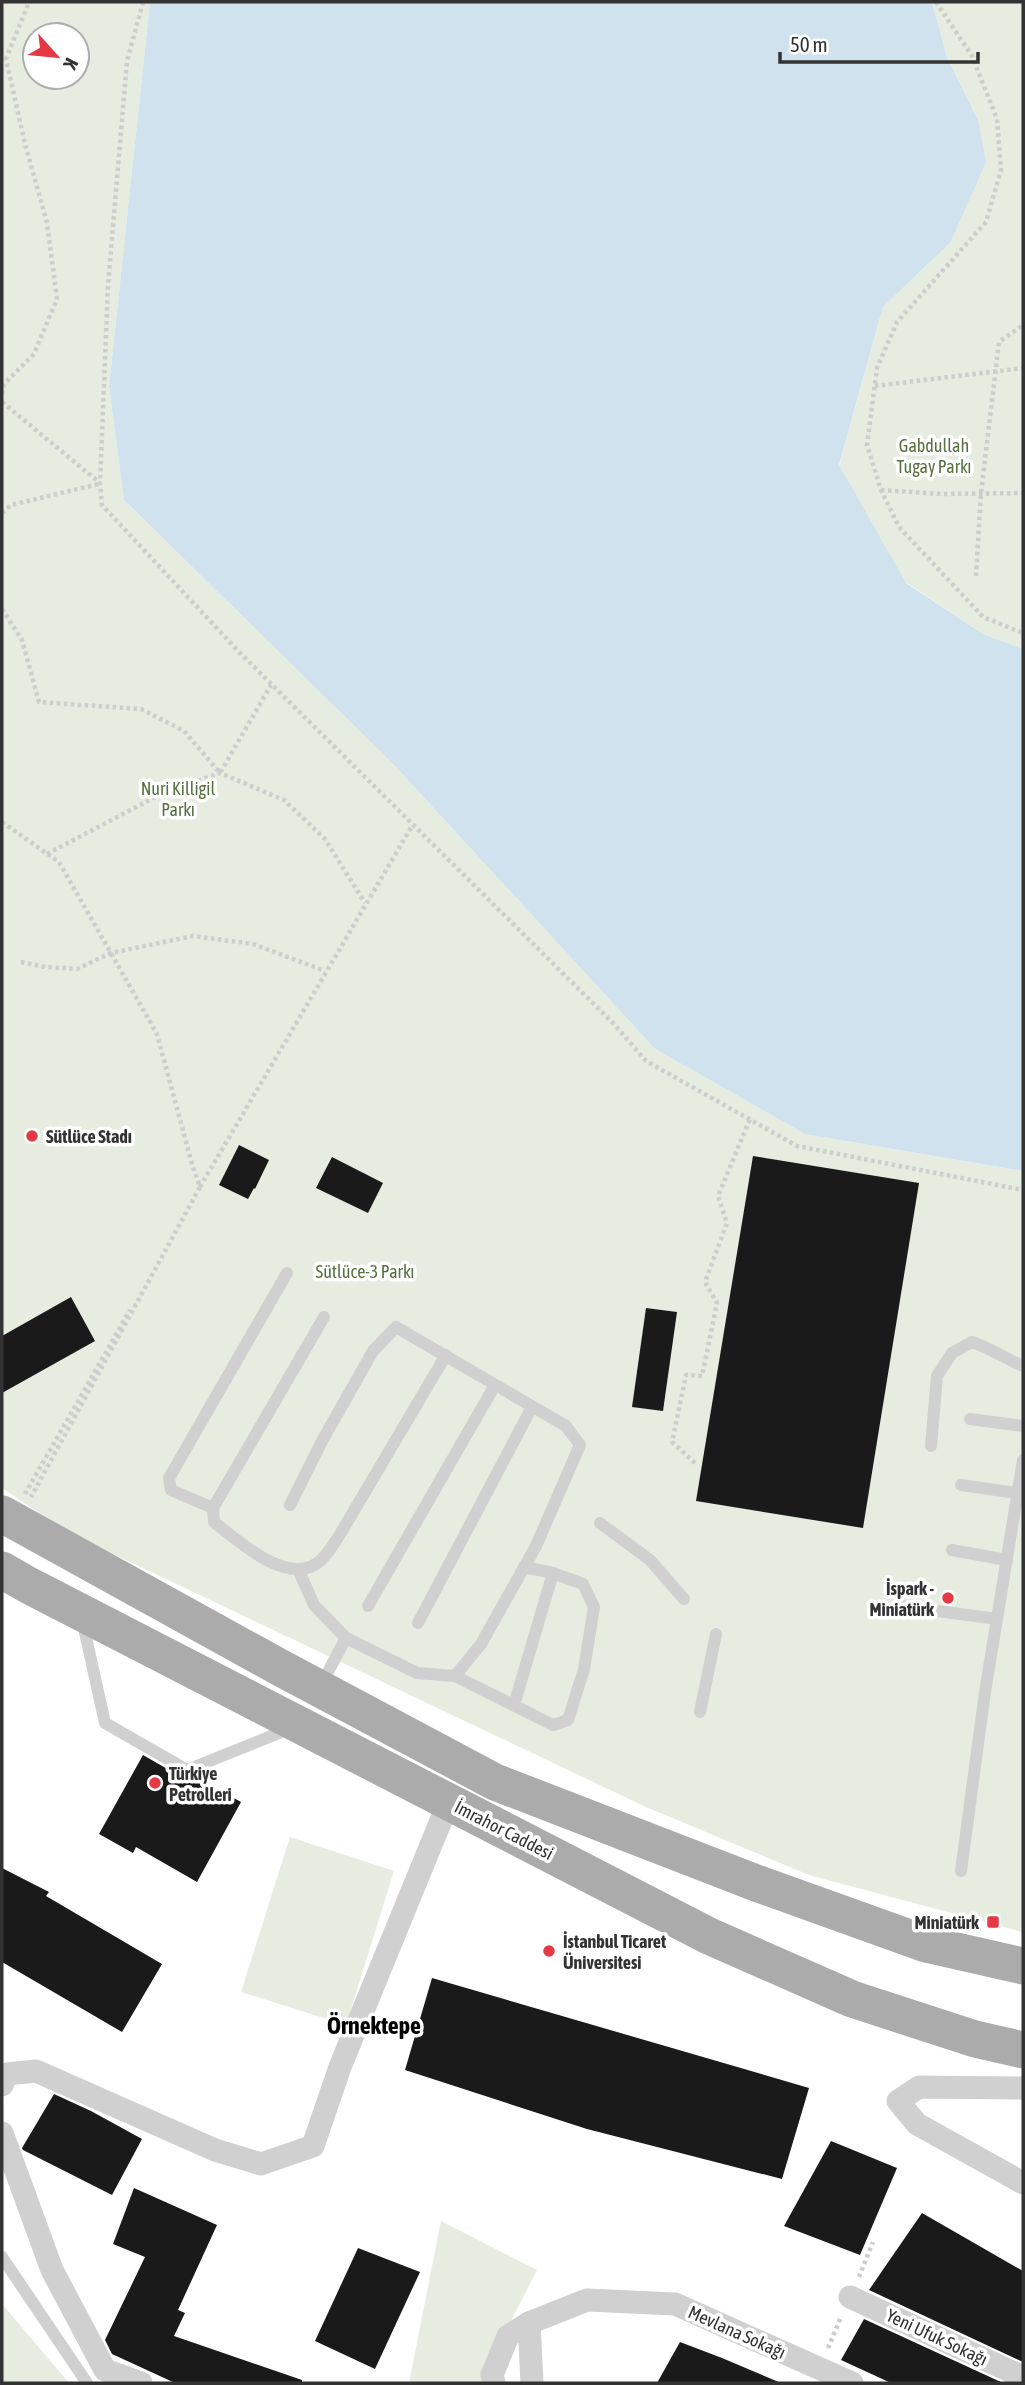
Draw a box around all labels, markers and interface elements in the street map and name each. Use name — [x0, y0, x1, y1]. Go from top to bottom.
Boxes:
north arrow — [21, 21, 91, 91]
scale bar — [780, 21, 978, 65]
text: 50 m — [790, 32, 828, 56]
text: K — [59, 55, 83, 73]
park label: Gabdullah Tugay Parkı — [897, 435, 972, 477]
park label: Nuri Killigil Parkı — [141, 778, 215, 820]
place label: Sütlüce Stadı — [46, 1126, 132, 1147]
marker: Sütlüce Stadı — [24, 1128, 40, 1144]
park label: Sütlüce-3 Parkı — [316, 1261, 414, 1282]
place label: İspark - Miniatürk — [869, 1578, 935, 1620]
marker: İspark - Miniatürk — [940, 1590, 956, 1606]
place label: Türkiye Petrolleri — [169, 1763, 232, 1805]
marker: Türkiye Petrolleri — [147, 1775, 163, 1791]
street label: İmrahor Caddesi — [451, 1796, 557, 1864]
place label: Miniatürk — [914, 1912, 980, 1933]
marker: Miniatürk — [985, 1914, 1001, 1930]
place label: İstanbul Ticaret Üniversitesi — [563, 1931, 667, 1973]
marker: İstanbul Ticaret Üniversitesi — [541, 1943, 557, 1959]
district label: Örnektepe — [327, 2012, 421, 2039]
street label: Mevlana Sokağı — [685, 2301, 789, 2363]
street label: Yeni Ufuk Sokağı — [883, 2304, 991, 2370]

